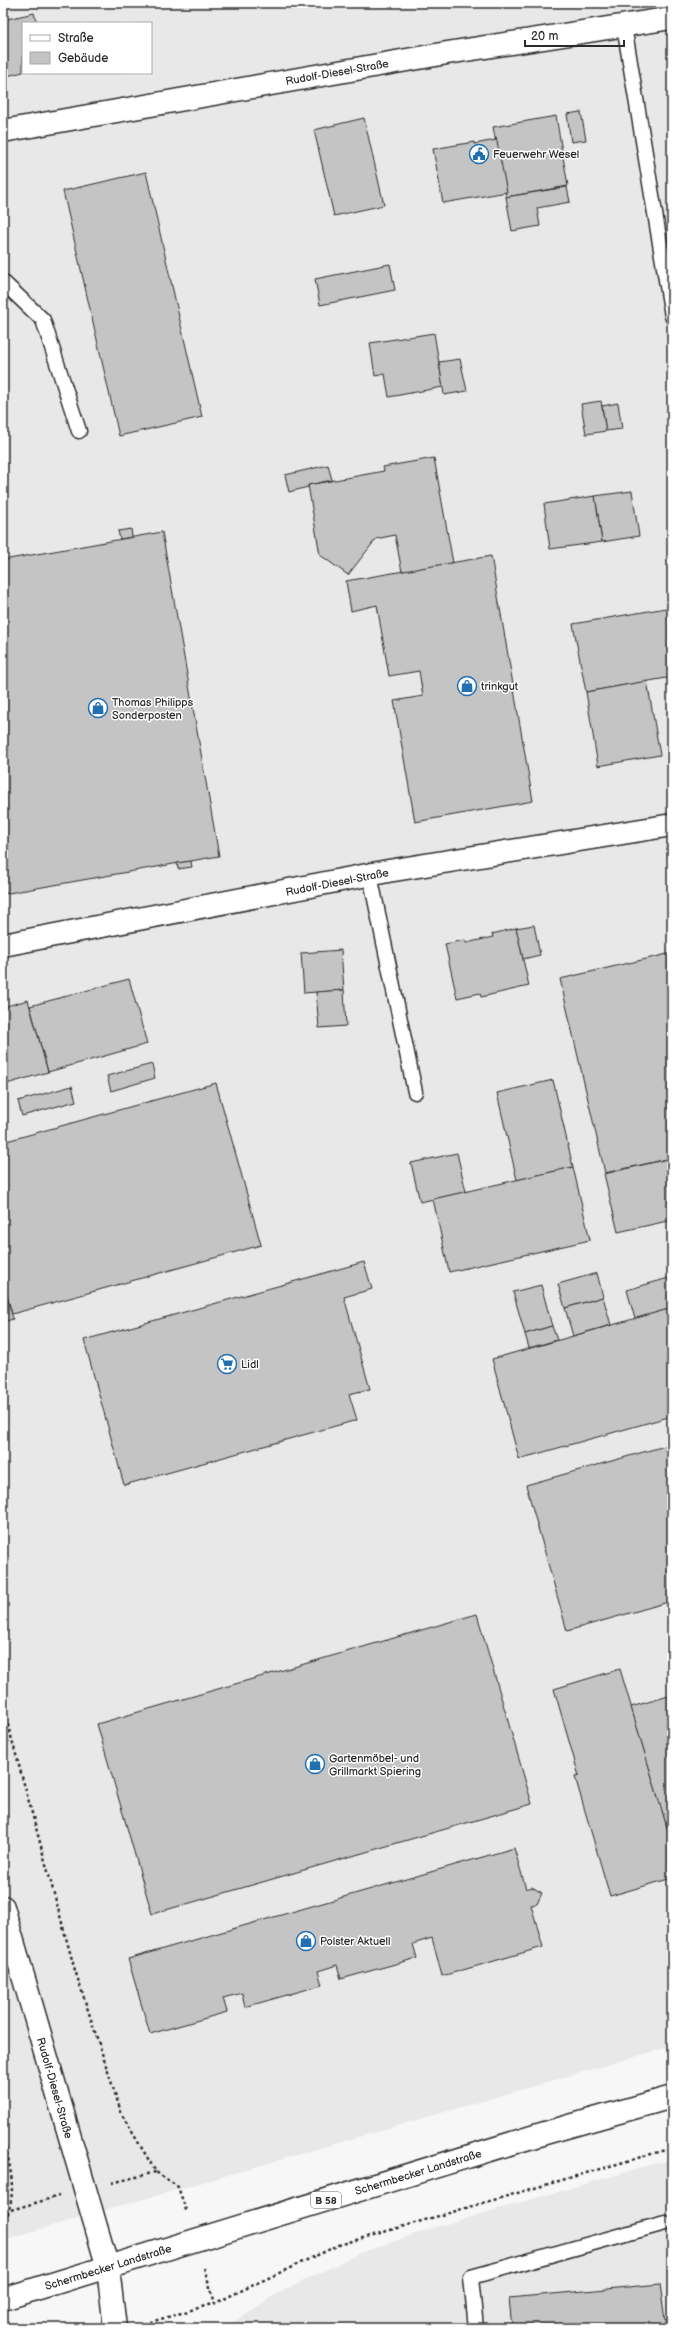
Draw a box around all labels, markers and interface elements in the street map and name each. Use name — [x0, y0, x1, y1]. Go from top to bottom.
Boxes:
legend — [22, 22, 152, 74]
scale bar — [525, 22, 624, 48]
text: 20 m — [531, 29, 558, 44]
text: Straße — [58, 31, 94, 46]
text: Gebäude — [58, 51, 108, 66]
street label: Rudolf-Diesel-Straße — [284, 57, 390, 88]
public building icon: Feuerwehr Wesel — [468, 143, 490, 165]
place label: Feuerwehr Wesel — [493, 148, 579, 161]
shop icon: trinkgut — [456, 675, 478, 697]
place label: trinkgut — [481, 680, 519, 693]
place label: Thomas Philipps Sonderposten — [112, 696, 194, 722]
shop icon: Thomas Philipps Sonderposten — [87, 697, 109, 719]
street label: Rudolf-Diesel-Straße — [285, 866, 390, 899]
supermarket icon: Lidl — [216, 1353, 238, 1375]
place label: Lidl — [241, 1358, 259, 1371]
place label: Gartenmöbel- und Grillmarkt Spiering — [329, 1752, 421, 1778]
shop icon: Gartenmöbel- und Grillmarkt Spiering — [304, 1753, 326, 1775]
shop icon: Polster Aktuell — [295, 1930, 317, 1952]
place label: Polster Aktuell — [320, 1935, 390, 1948]
street label: Rudolf-Diesel-Straße — [34, 2036, 75, 2141]
street label: Schermbecker Landstraße — [353, 2147, 483, 2198]
road number: B 58 — [311, 2192, 341, 2208]
street label: Schermbecker Landstraße — [43, 2242, 173, 2293]

